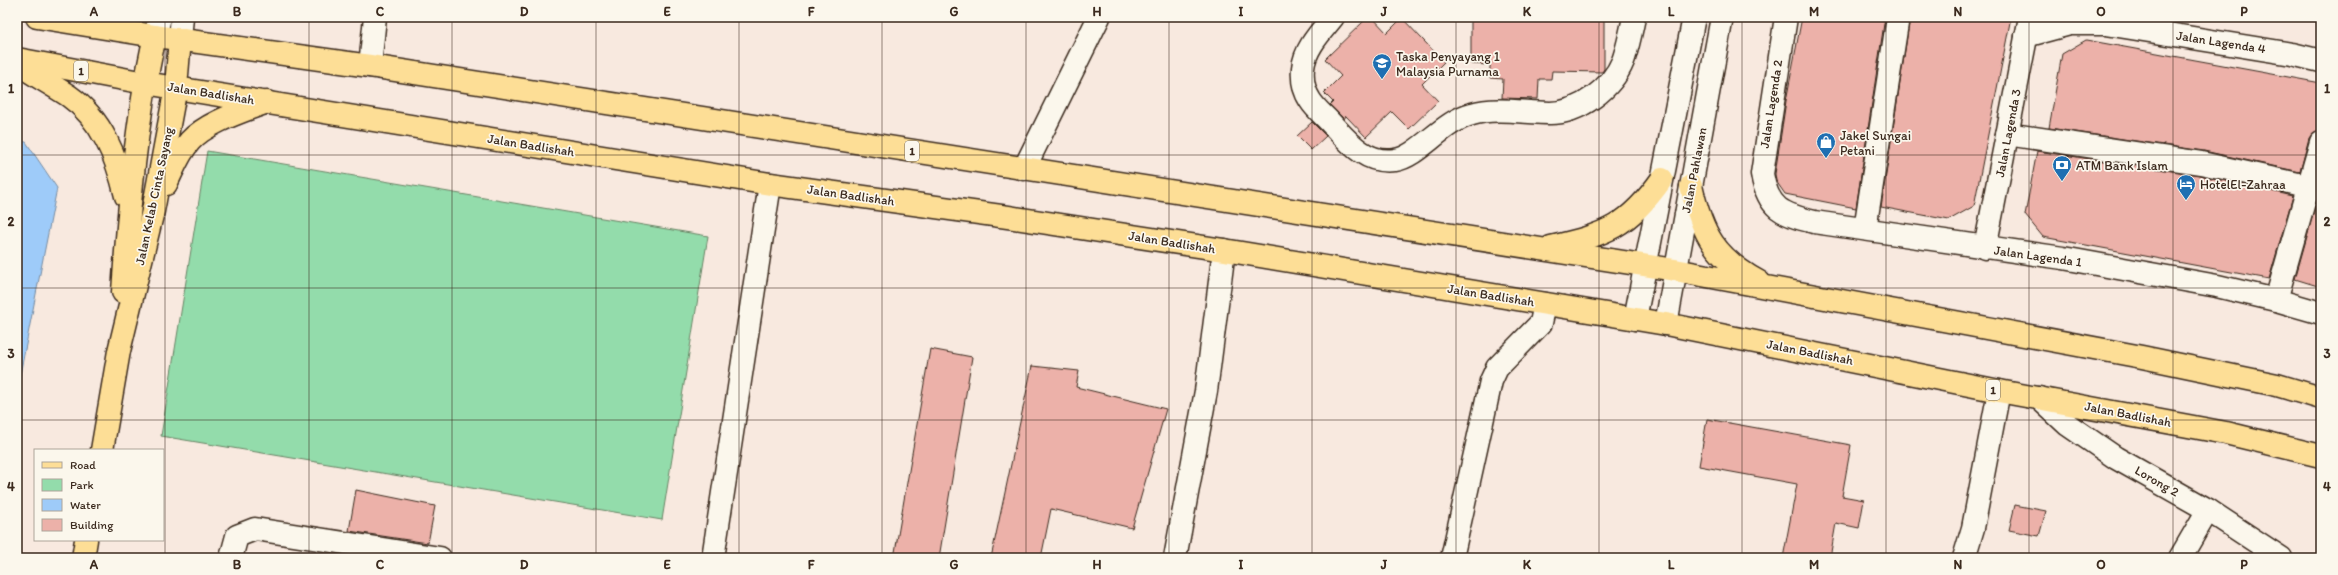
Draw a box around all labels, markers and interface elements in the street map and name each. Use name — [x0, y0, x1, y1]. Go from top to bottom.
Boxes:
text: A — [89, 4, 99, 19]
text: B — [233, 4, 242, 19]
text: C — [376, 4, 385, 19]
text: D — [520, 4, 529, 19]
text: E — [663, 4, 671, 19]
text: F — [808, 4, 815, 19]
text: G — [950, 4, 959, 19]
text: H — [1093, 4, 1102, 19]
text: I — [1239, 4, 1244, 19]
text: J — [1380, 4, 1388, 19]
text: K — [1523, 4, 1532, 19]
text: L — [1668, 4, 1675, 19]
text: M — [1809, 4, 1819, 19]
text: N — [1954, 4, 1963, 19]
text: O — [2096, 4, 2106, 19]
text: P — [2240, 4, 2248, 19]
street label: Jalan Lagenda 4 — [2175, 28, 2267, 57]
place label: Taska Penyayang 1 Malaysia Purnama — [1396, 49, 1500, 79]
school or university icon: Taska Penyayang 1 Malaysia Purnama — [1371, 52, 1393, 80]
street label: Jalan Lagenda 2 — [1757, 59, 1785, 149]
road number: 1 — [74, 61, 88, 81]
street label: Jalan Badlishah — [166, 79, 256, 107]
text: 1 — [8, 81, 14, 96]
text: 1 — [2324, 81, 2330, 96]
street label: Jalan Lagenda 3 — [1992, 88, 2024, 178]
street label: Jalan Kelab Cinta Sayang — [132, 125, 176, 266]
street label: Jalan Pahlawan — [1678, 125, 1710, 214]
place label: Jakel Sungai Petani — [1840, 128, 1911, 158]
street label: Jalan Badlishah — [486, 131, 576, 159]
shop icon: Jakel Sungai Petani — [1815, 131, 1837, 159]
road number: 1 — [905, 141, 919, 161]
bank icon: ATM Bank Islam — [2051, 154, 2073, 182]
place label: ATM Bank Islam — [2076, 158, 2169, 173]
hotel icon: HotelEl-Zahraa — [2175, 173, 2197, 201]
place label: HotelEl-Zahraa — [2200, 177, 2286, 192]
street label: Jalan Badlishah — [806, 181, 896, 209]
text: 2 — [8, 214, 15, 229]
text: 2 — [2324, 214, 2331, 229]
street label: Jalan Badlishah — [1127, 228, 1217, 256]
street label: Jalan Lagenda 1 — [1993, 242, 2083, 270]
street label: Jalan Badlishah — [1446, 281, 1536, 309]
street label: Jalan Badlishah — [1765, 336, 1855, 368]
text: 3 — [7, 346, 15, 361]
text: 3 — [2323, 346, 2331, 361]
road number: 1 — [1986, 380, 2000, 400]
street label: Jalan Badlishah — [2083, 398, 2173, 430]
legend — [34, 449, 164, 541]
text: Road — [70, 458, 96, 472]
street label: Lorong 2 — [2132, 462, 2182, 500]
text: Park — [70, 478, 94, 492]
text: 4 — [7, 479, 15, 494]
text: 4 — [2323, 479, 2331, 494]
text: Water — [70, 498, 101, 512]
text: Building — [70, 518, 114, 532]
text: A — [89, 557, 99, 572]
text: B — [233, 557, 242, 572]
text: C — [376, 557, 385, 572]
text: D — [520, 557, 529, 572]
text: E — [663, 557, 671, 572]
text: F — [808, 557, 815, 572]
text: G — [950, 557, 959, 572]
text: H — [1093, 557, 1102, 572]
text: I — [1239, 557, 1244, 572]
text: J — [1380, 557, 1388, 572]
text: K — [1523, 557, 1532, 572]
text: L — [1668, 557, 1675, 572]
text: M — [1809, 557, 1819, 572]
text: N — [1954, 557, 1963, 572]
text: O — [2096, 557, 2106, 572]
text: P — [2240, 557, 2248, 572]

